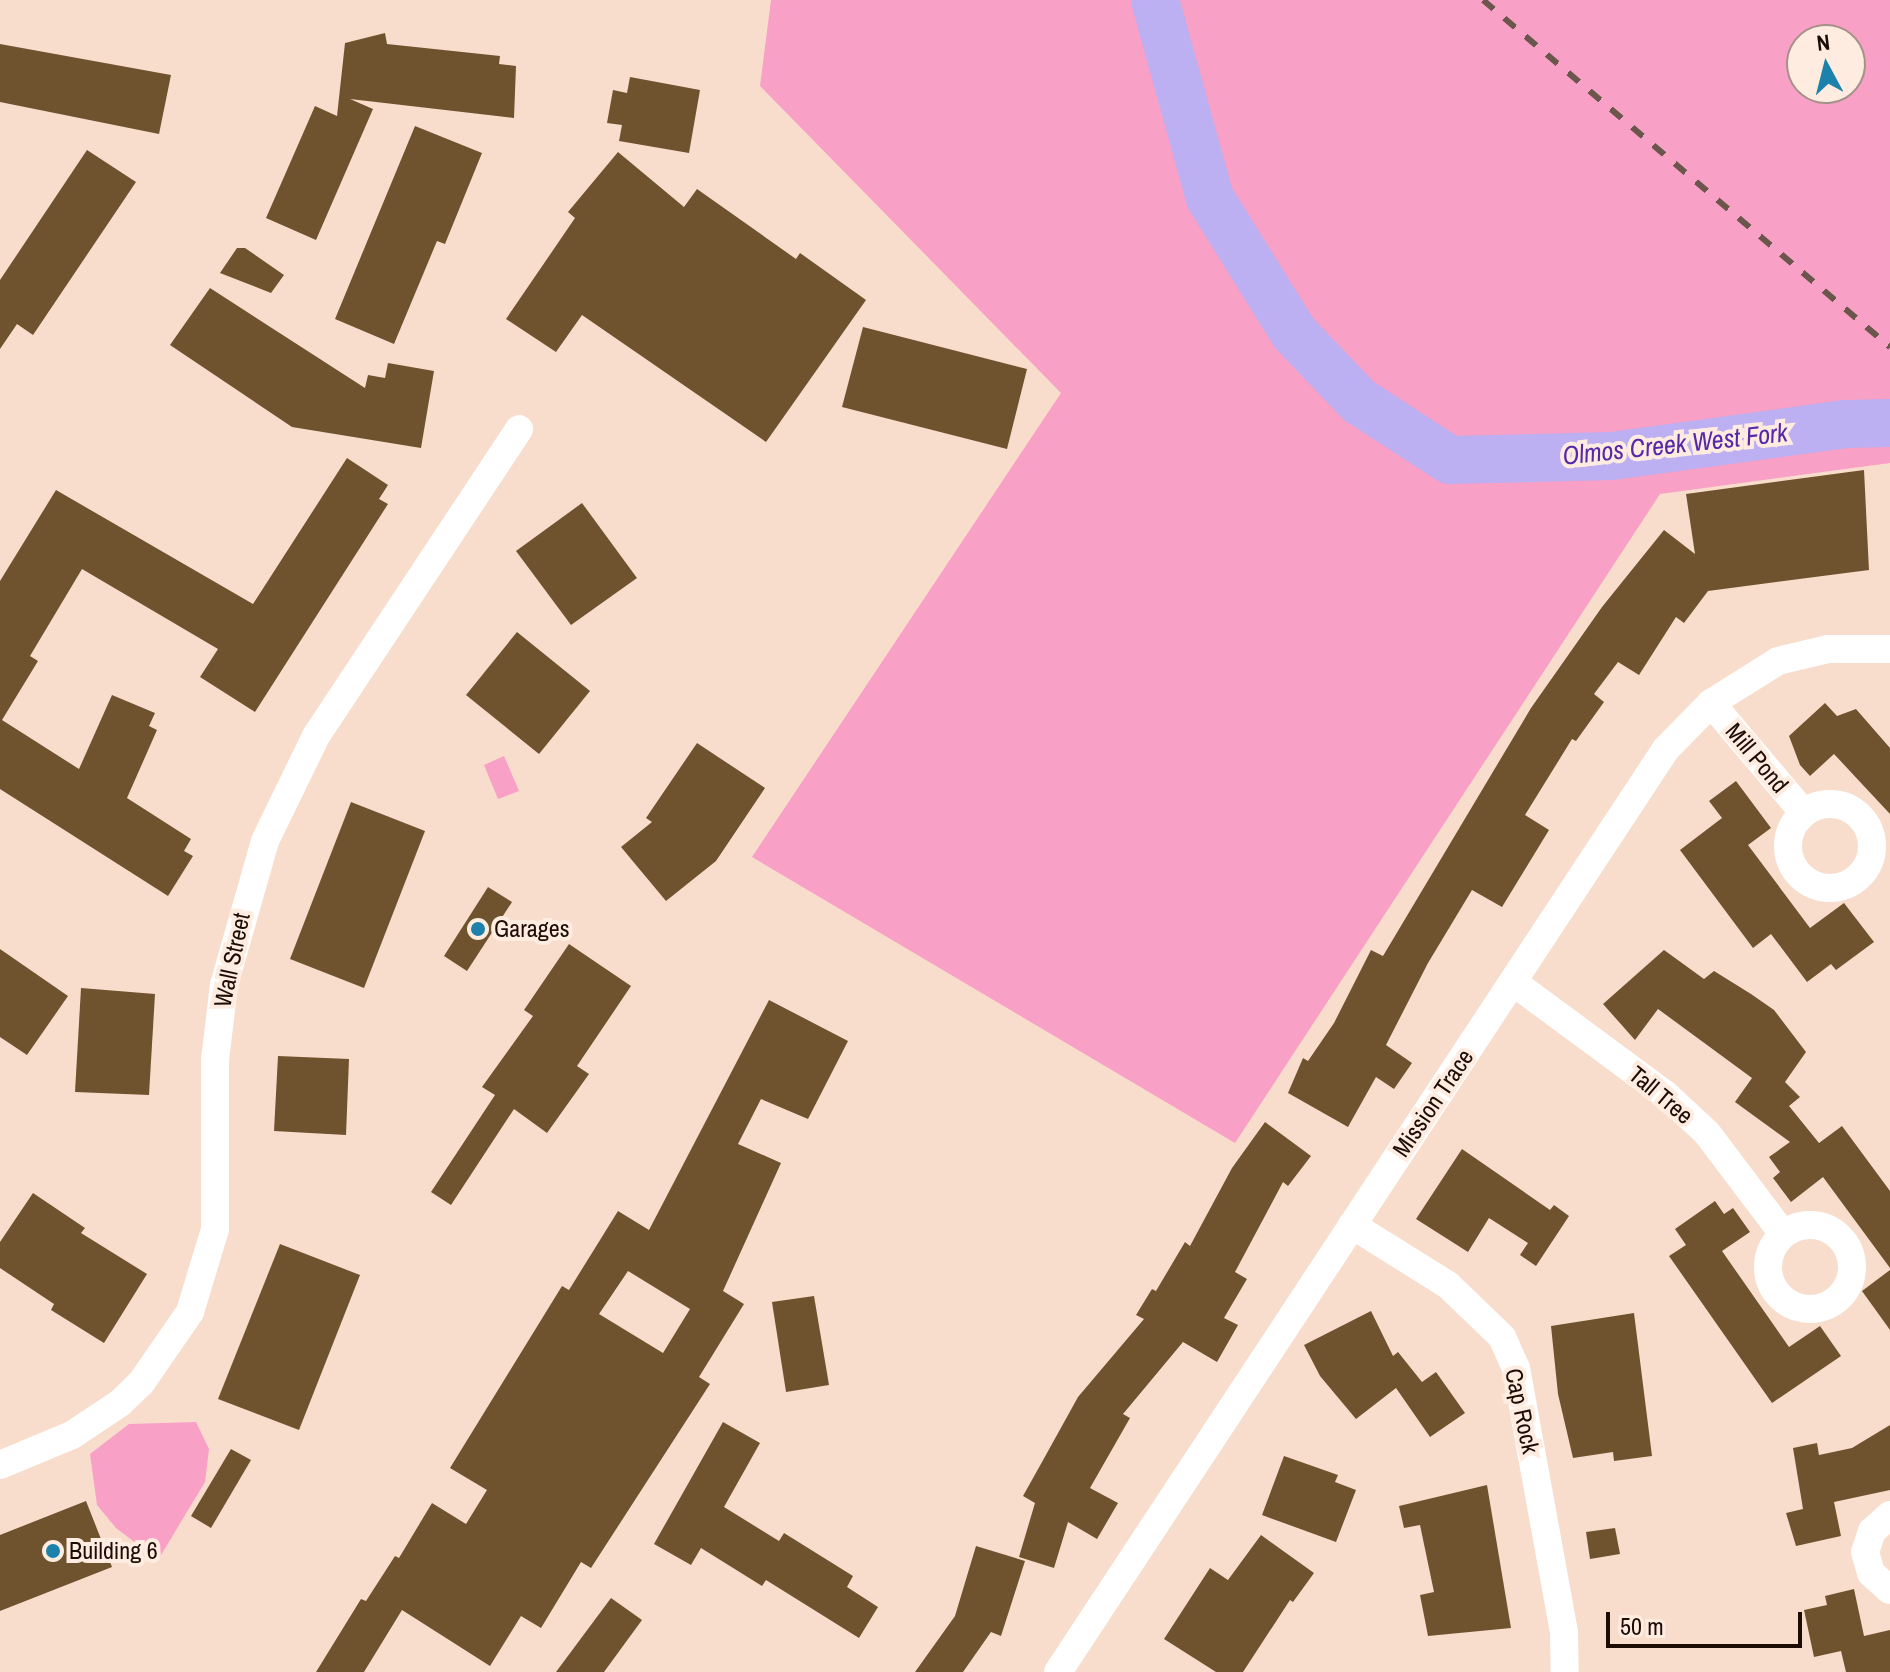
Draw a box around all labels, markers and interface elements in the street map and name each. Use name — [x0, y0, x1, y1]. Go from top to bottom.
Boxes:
north arrow — [1786, 24, 1866, 104]
text: N — [1815, 26, 1832, 58]
water label: Olmos Creek West Fork — [1561, 417, 1789, 471]
street label: Mill Pond — [1720, 717, 1794, 799]
street label: Wall Street — [208, 910, 256, 1010]
place label: Garages — [494, 915, 569, 943]
marker: Garages — [469, 920, 487, 938]
street label: Mission Trace — [1386, 1044, 1480, 1162]
street label: Tall Tree — [1623, 1060, 1699, 1130]
street label: Cap Rock — [1499, 1366, 1545, 1456]
place label: Building 6 — [69, 1537, 158, 1565]
marker: Building 6 — [44, 1542, 62, 1560]
scale bar — [1610, 1596, 1806, 1646]
text: 50 m — [1620, 1610, 1664, 1642]

